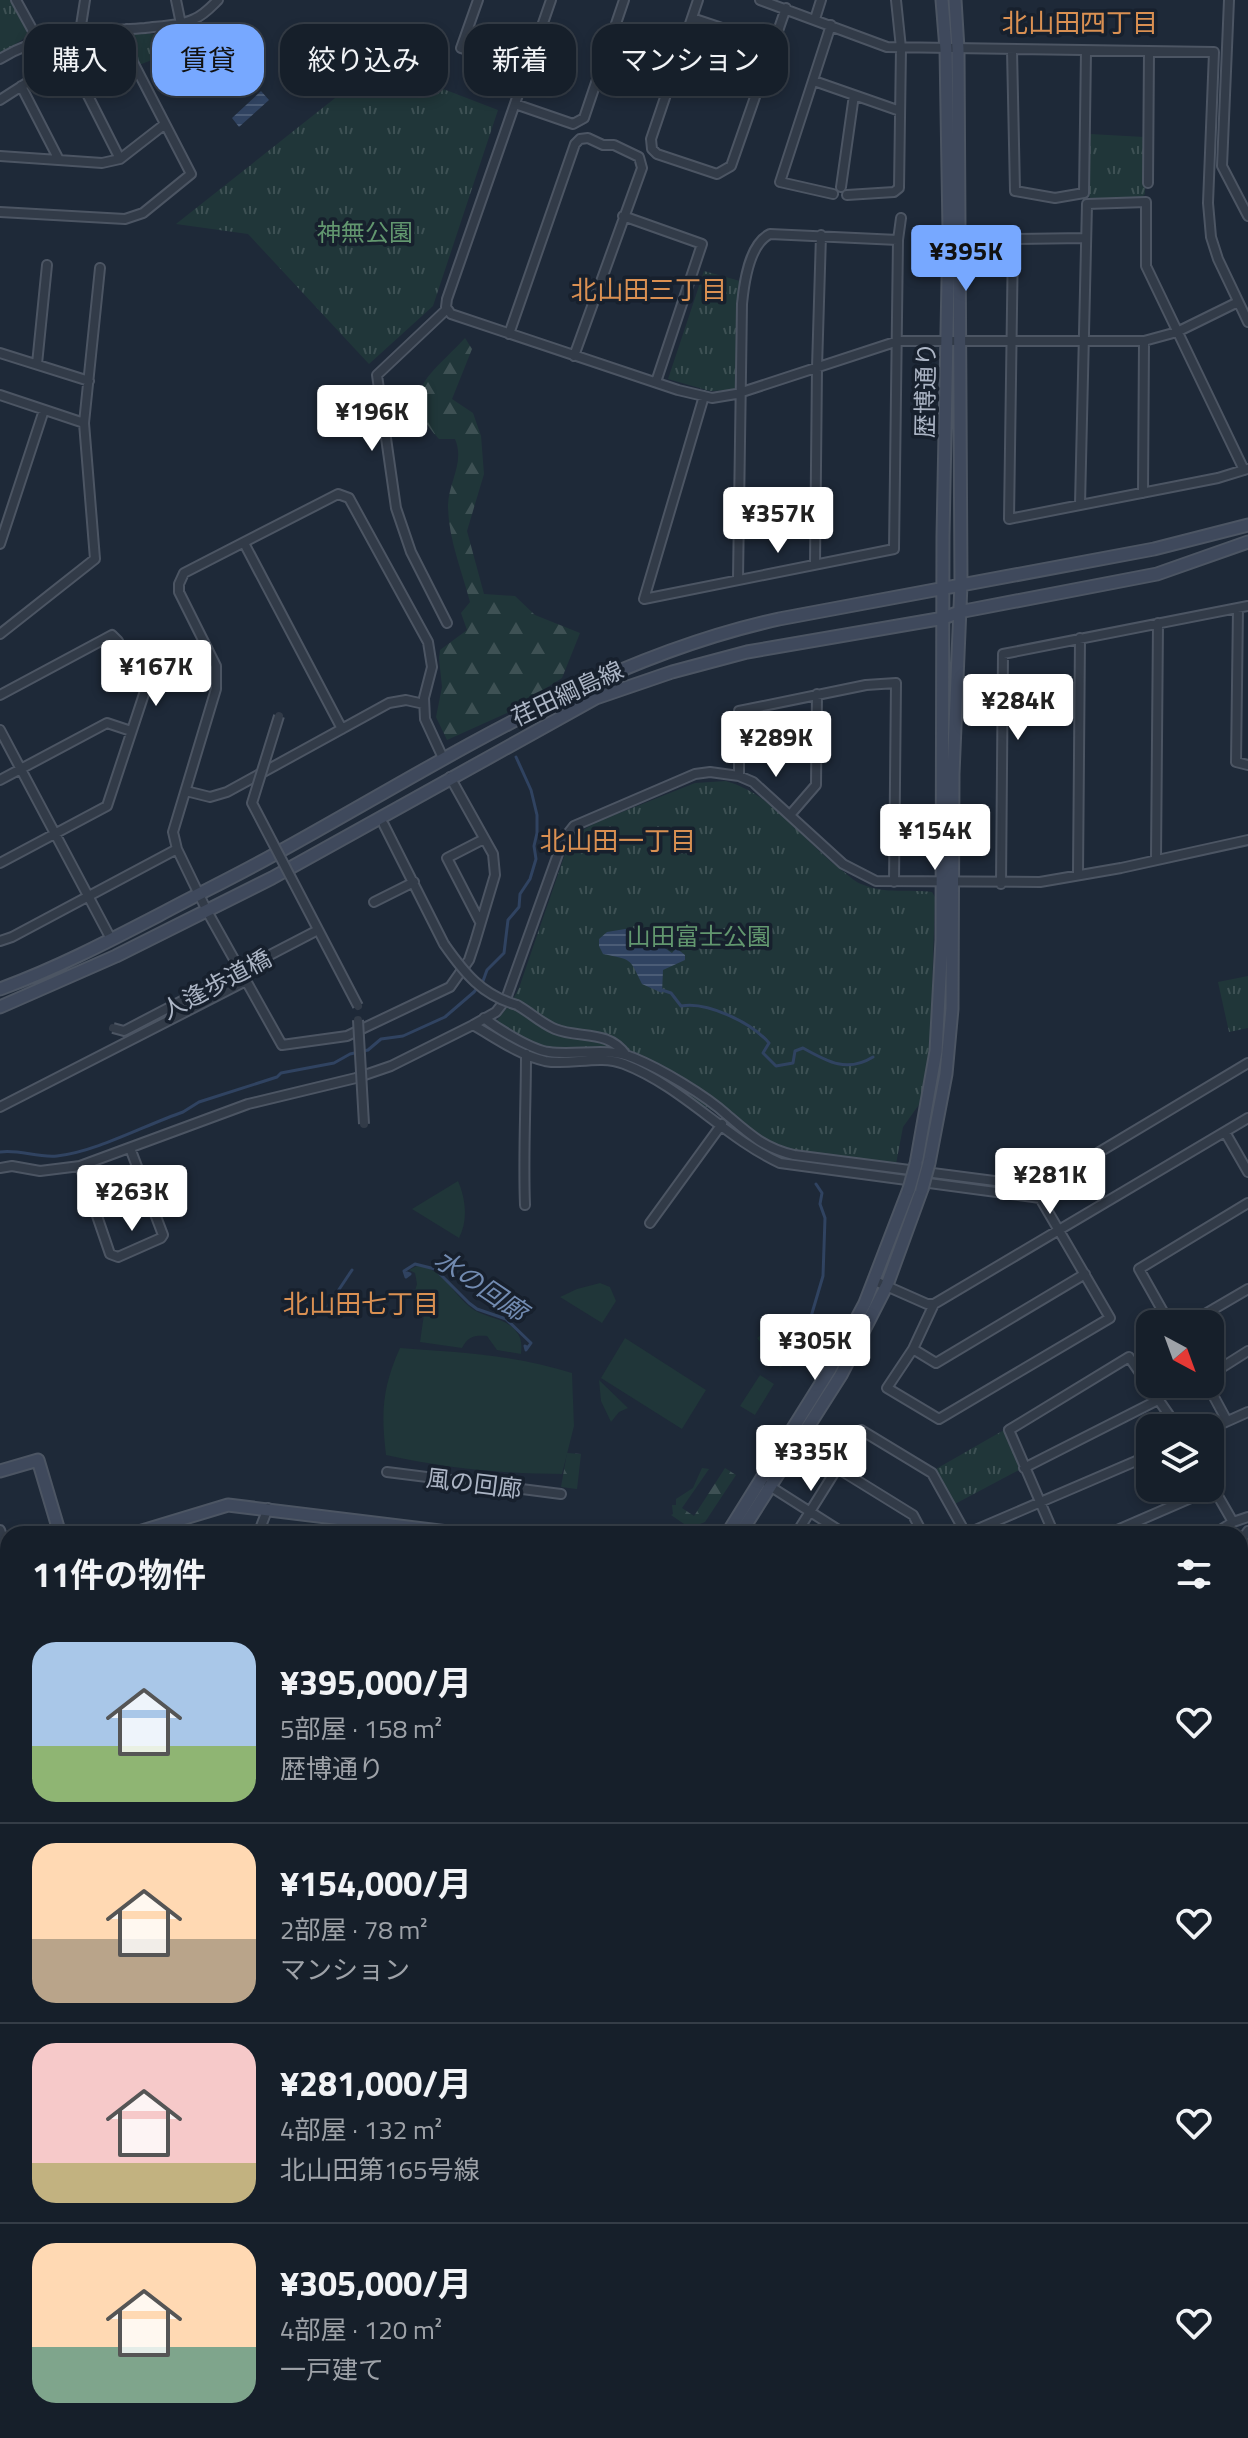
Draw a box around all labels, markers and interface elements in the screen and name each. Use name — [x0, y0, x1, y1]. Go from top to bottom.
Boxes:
district label: 北山田四丁目 — [1002, 3, 1158, 42]
chip: 購入 — [24, 24, 136, 96]
chip: 賃貸 — [152, 24, 264, 96]
chip: 絞り込み — [280, 24, 448, 96]
chip: 新着 — [464, 24, 576, 96]
chip: マンション — [592, 24, 788, 96]
park label: 神無公園 — [317, 214, 413, 250]
pin: ¥395K — [910, 225, 1022, 293]
text: ¥395K — [929, 231, 1003, 270]
district label: 北山田三丁目 — [571, 270, 727, 309]
street label: 歴博通り — [906, 342, 944, 438]
pin: ¥196K — [316, 385, 428, 453]
text: ¥196K — [335, 391, 409, 430]
pin: ¥357K — [722, 487, 834, 555]
text: ¥357K — [741, 493, 815, 532]
pin: ¥167K — [100, 640, 212, 708]
text: ¥167K — [119, 646, 193, 685]
street label: 荏田綱島線 — [505, 651, 629, 735]
pin: ¥284K — [962, 674, 1074, 742]
text: ¥284K — [981, 680, 1055, 719]
pin: ¥289K — [720, 711, 832, 779]
text: ¥289K — [739, 717, 813, 756]
pin: ¥154K — [879, 804, 991, 872]
text: ¥154K — [898, 810, 972, 849]
district label: 北山田一丁目 — [540, 821, 696, 860]
park label: 山田富士公園 — [627, 918, 771, 954]
street label: 人逢歩道橋 — [155, 940, 277, 1028]
pin: ¥281K — [994, 1148, 1106, 1216]
text: ¥281K — [1013, 1154, 1087, 1193]
pin: ¥263K — [76, 1165, 188, 1233]
text: ¥263K — [95, 1171, 169, 1210]
water label: 水の回廊 — [427, 1240, 538, 1332]
district label: 北山田七丁目 — [283, 1284, 439, 1323]
north arrow — [1136, 1310, 1224, 1398]
map controls — [1136, 1310, 1224, 1502]
pin: ¥305K — [759, 1314, 871, 1382]
text: ¥305K — [778, 1320, 852, 1359]
button: layers — [1136, 1414, 1224, 1502]
pin: ¥335K — [755, 1425, 867, 1493]
text: ¥335K — [774, 1431, 848, 1470]
street label: 風の回廊 — [424, 1459, 524, 1507]
text: 11件の物件 — [32, 1548, 206, 1600]
icon: filters — [1172, 1552, 1216, 1596]
text: ¥395,000/月 — [280, 1656, 472, 1708]
icon: home — [96, 1674, 192, 1770]
icon: heart — [1172, 1700, 1216, 1744]
text: 5部屋 · 158 m² — [280, 1709, 442, 1748]
text: 歴博通り — [280, 1749, 384, 1788]
text: ¥154,000/月 — [280, 1857, 472, 1909]
icon: home — [96, 1875, 192, 1971]
icon: heart — [1172, 1901, 1216, 1945]
text: 2部屋 · 78 m² — [280, 1910, 428, 1949]
text: マンション — [280, 1950, 410, 1989]
text: ¥281,000/月 — [280, 2057, 472, 2109]
icon: home — [96, 2075, 192, 2171]
icon: heart — [1172, 2101, 1216, 2145]
text: 4部屋 · 132 m² — [280, 2110, 442, 2149]
text: 北山田第165号線 — [280, 2150, 480, 2189]
text: ¥305,000/月 — [280, 2257, 472, 2309]
icon: home — [96, 2275, 192, 2371]
icon: heart — [1172, 2301, 1216, 2345]
text: 4部屋 · 120 m² — [280, 2310, 442, 2349]
text: 一戸建て — [280, 2350, 384, 2389]

